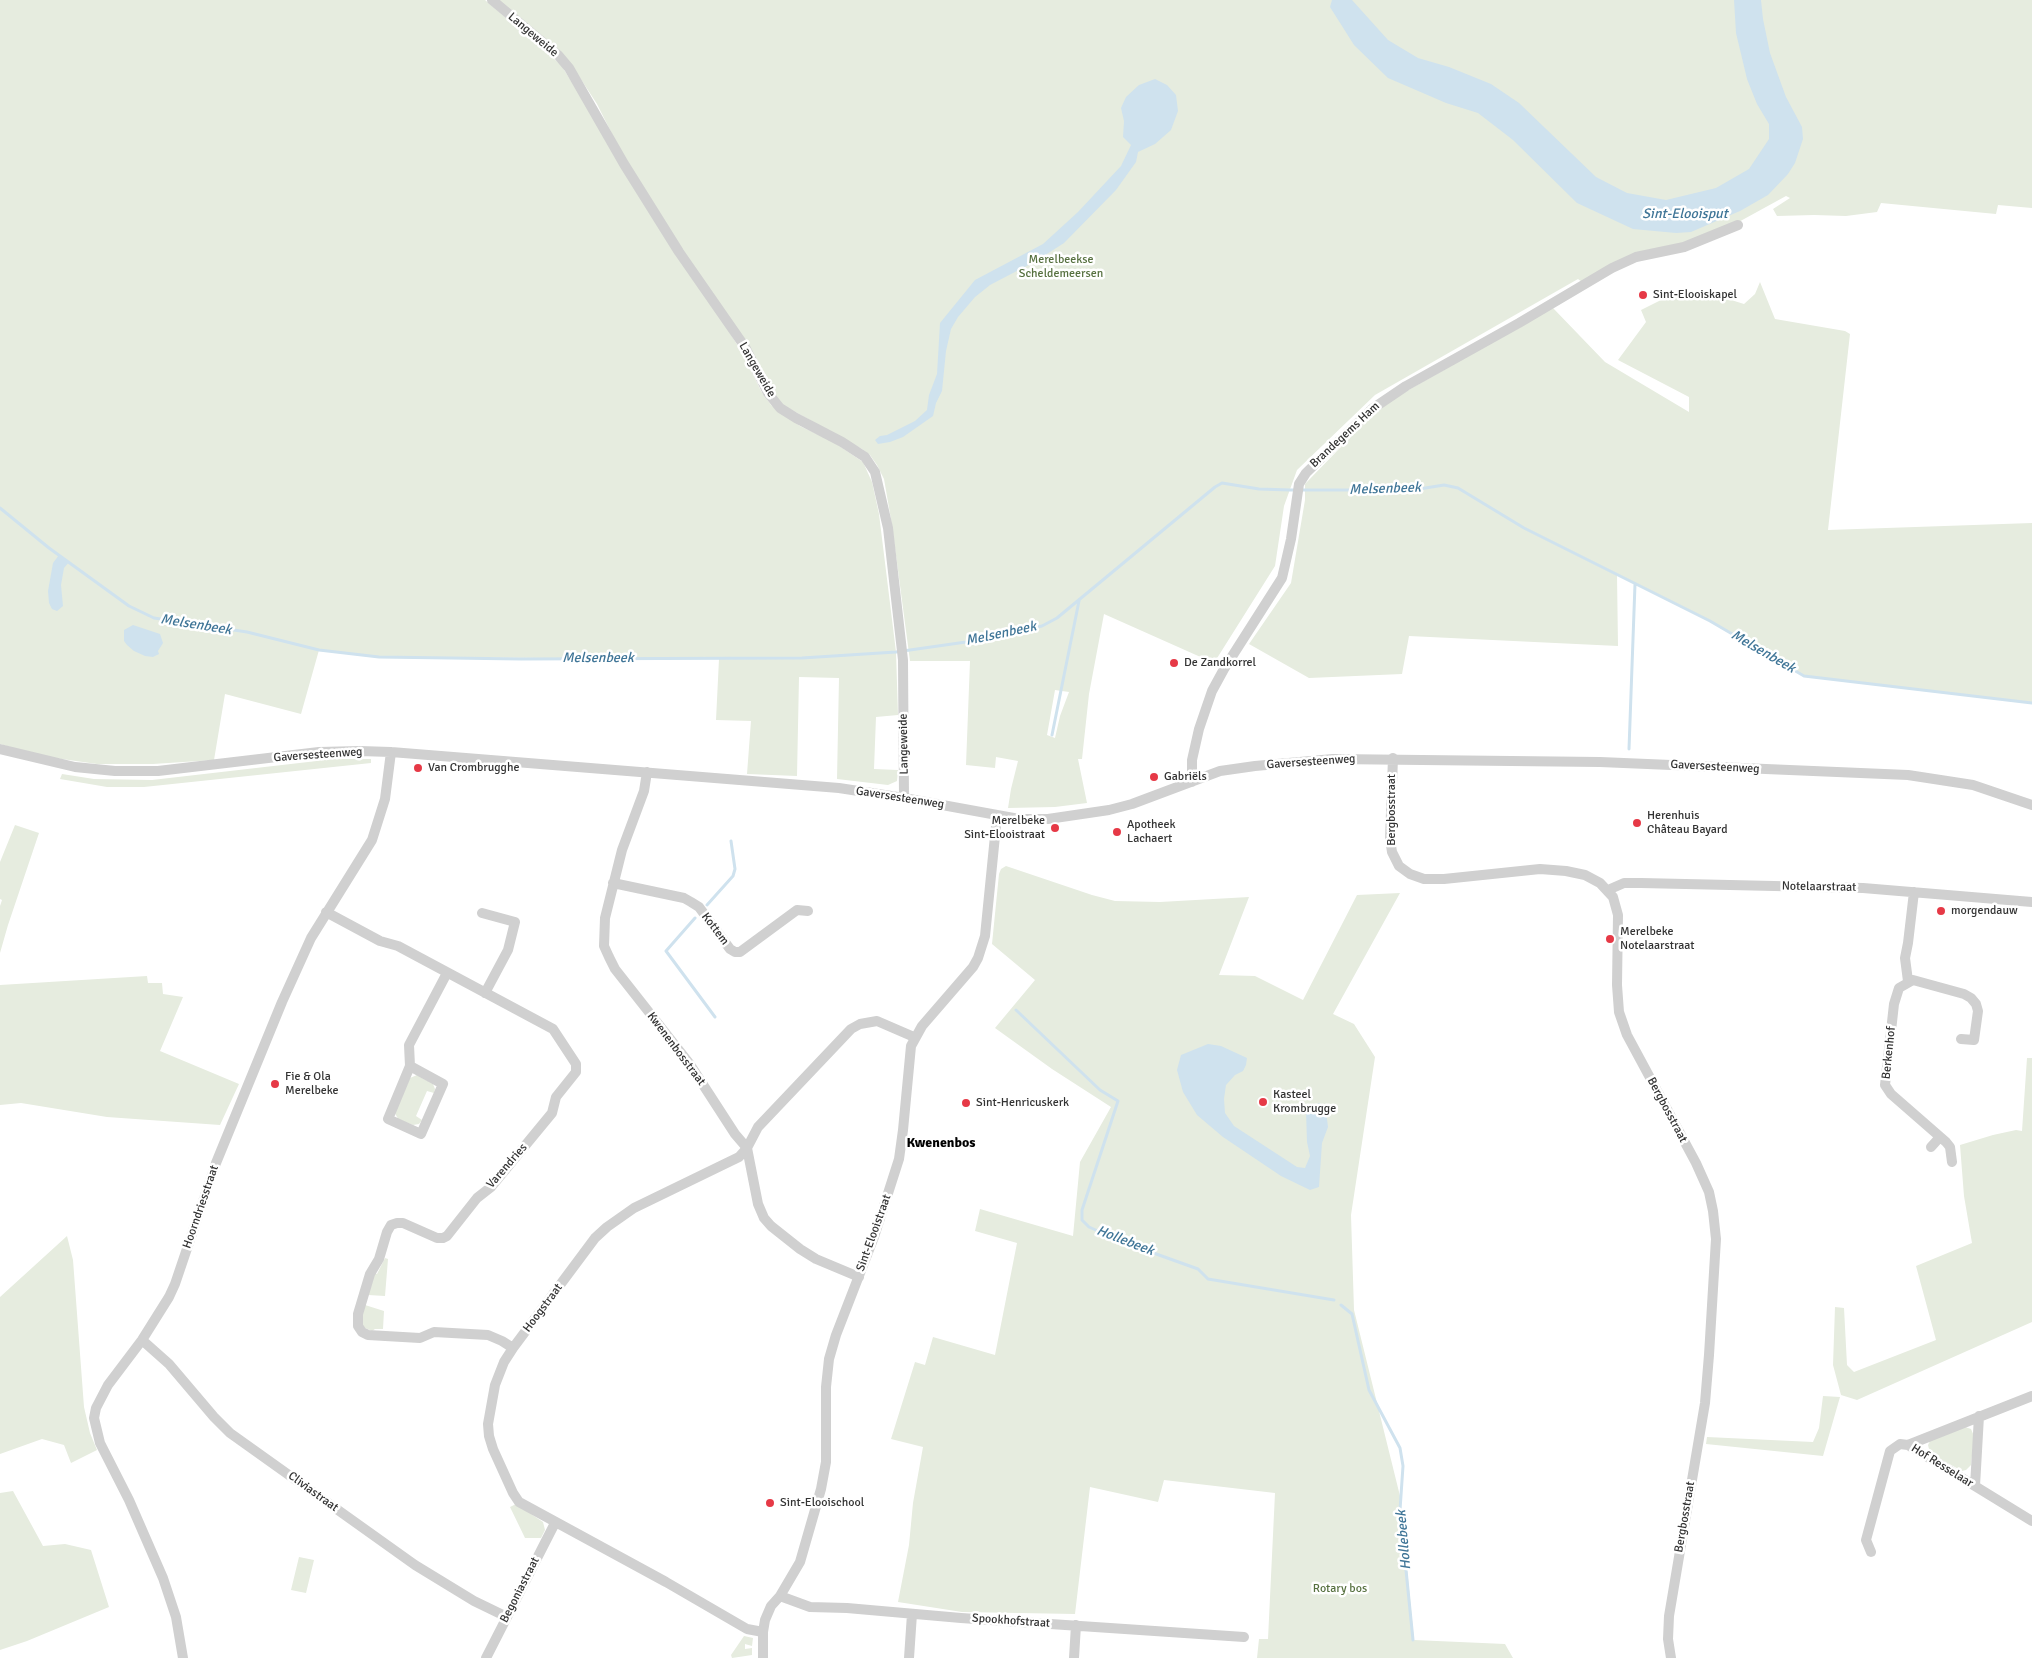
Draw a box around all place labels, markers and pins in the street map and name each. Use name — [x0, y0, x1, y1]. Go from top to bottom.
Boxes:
place label: Sint-Elooiskapel — [1653, 288, 1737, 302]
marker: Sint-Elooiskapel — [1637, 289, 1649, 301]
place label: De Zandkorrel — [1184, 656, 1256, 670]
marker: De Zandkorrel — [1168, 657, 1180, 669]
place label: Van Crombrugghe — [428, 761, 519, 775]
marker: Van Crombrugghe — [412, 762, 424, 774]
place label: Gabriëls — [1164, 770, 1207, 784]
marker: Gabriëls — [1148, 771, 1160, 783]
place label: Herenhuis Château Bayard — [1647, 809, 1728, 837]
place label: Merelbeke Sint-Elooistraat — [964, 814, 1045, 842]
marker: Herenhuis Château Bayard — [1631, 817, 1643, 829]
place label: Apotheek Lachaert — [1127, 818, 1176, 846]
marker: Merelbeke Sint-Elooistraat — [1049, 822, 1061, 834]
marker: Apotheek Lachaert — [1111, 826, 1123, 838]
place label: morgendauw — [1951, 904, 2018, 918]
marker: morgendauw — [1935, 905, 1947, 917]
place label: Merelbeke Notelaarstraat — [1620, 925, 1695, 953]
marker: Merelbeke Notelaarstraat — [1604, 933, 1616, 945]
place label: Fie & Ola Merelbeke — [285, 1070, 339, 1098]
marker: Fie & Ola Merelbeke — [269, 1078, 281, 1090]
place label: Kasteel Krombrugge — [1273, 1088, 1336, 1116]
place label: Sint-Henricuskerk — [976, 1096, 1069, 1110]
marker: Kasteel Krombrugge — [1257, 1096, 1269, 1108]
marker: Sint-Henricuskerk — [960, 1097, 972, 1109]
place label: Sint-Elooischool — [780, 1496, 864, 1510]
marker: Sint-Elooischool — [764, 1497, 776, 1509]

